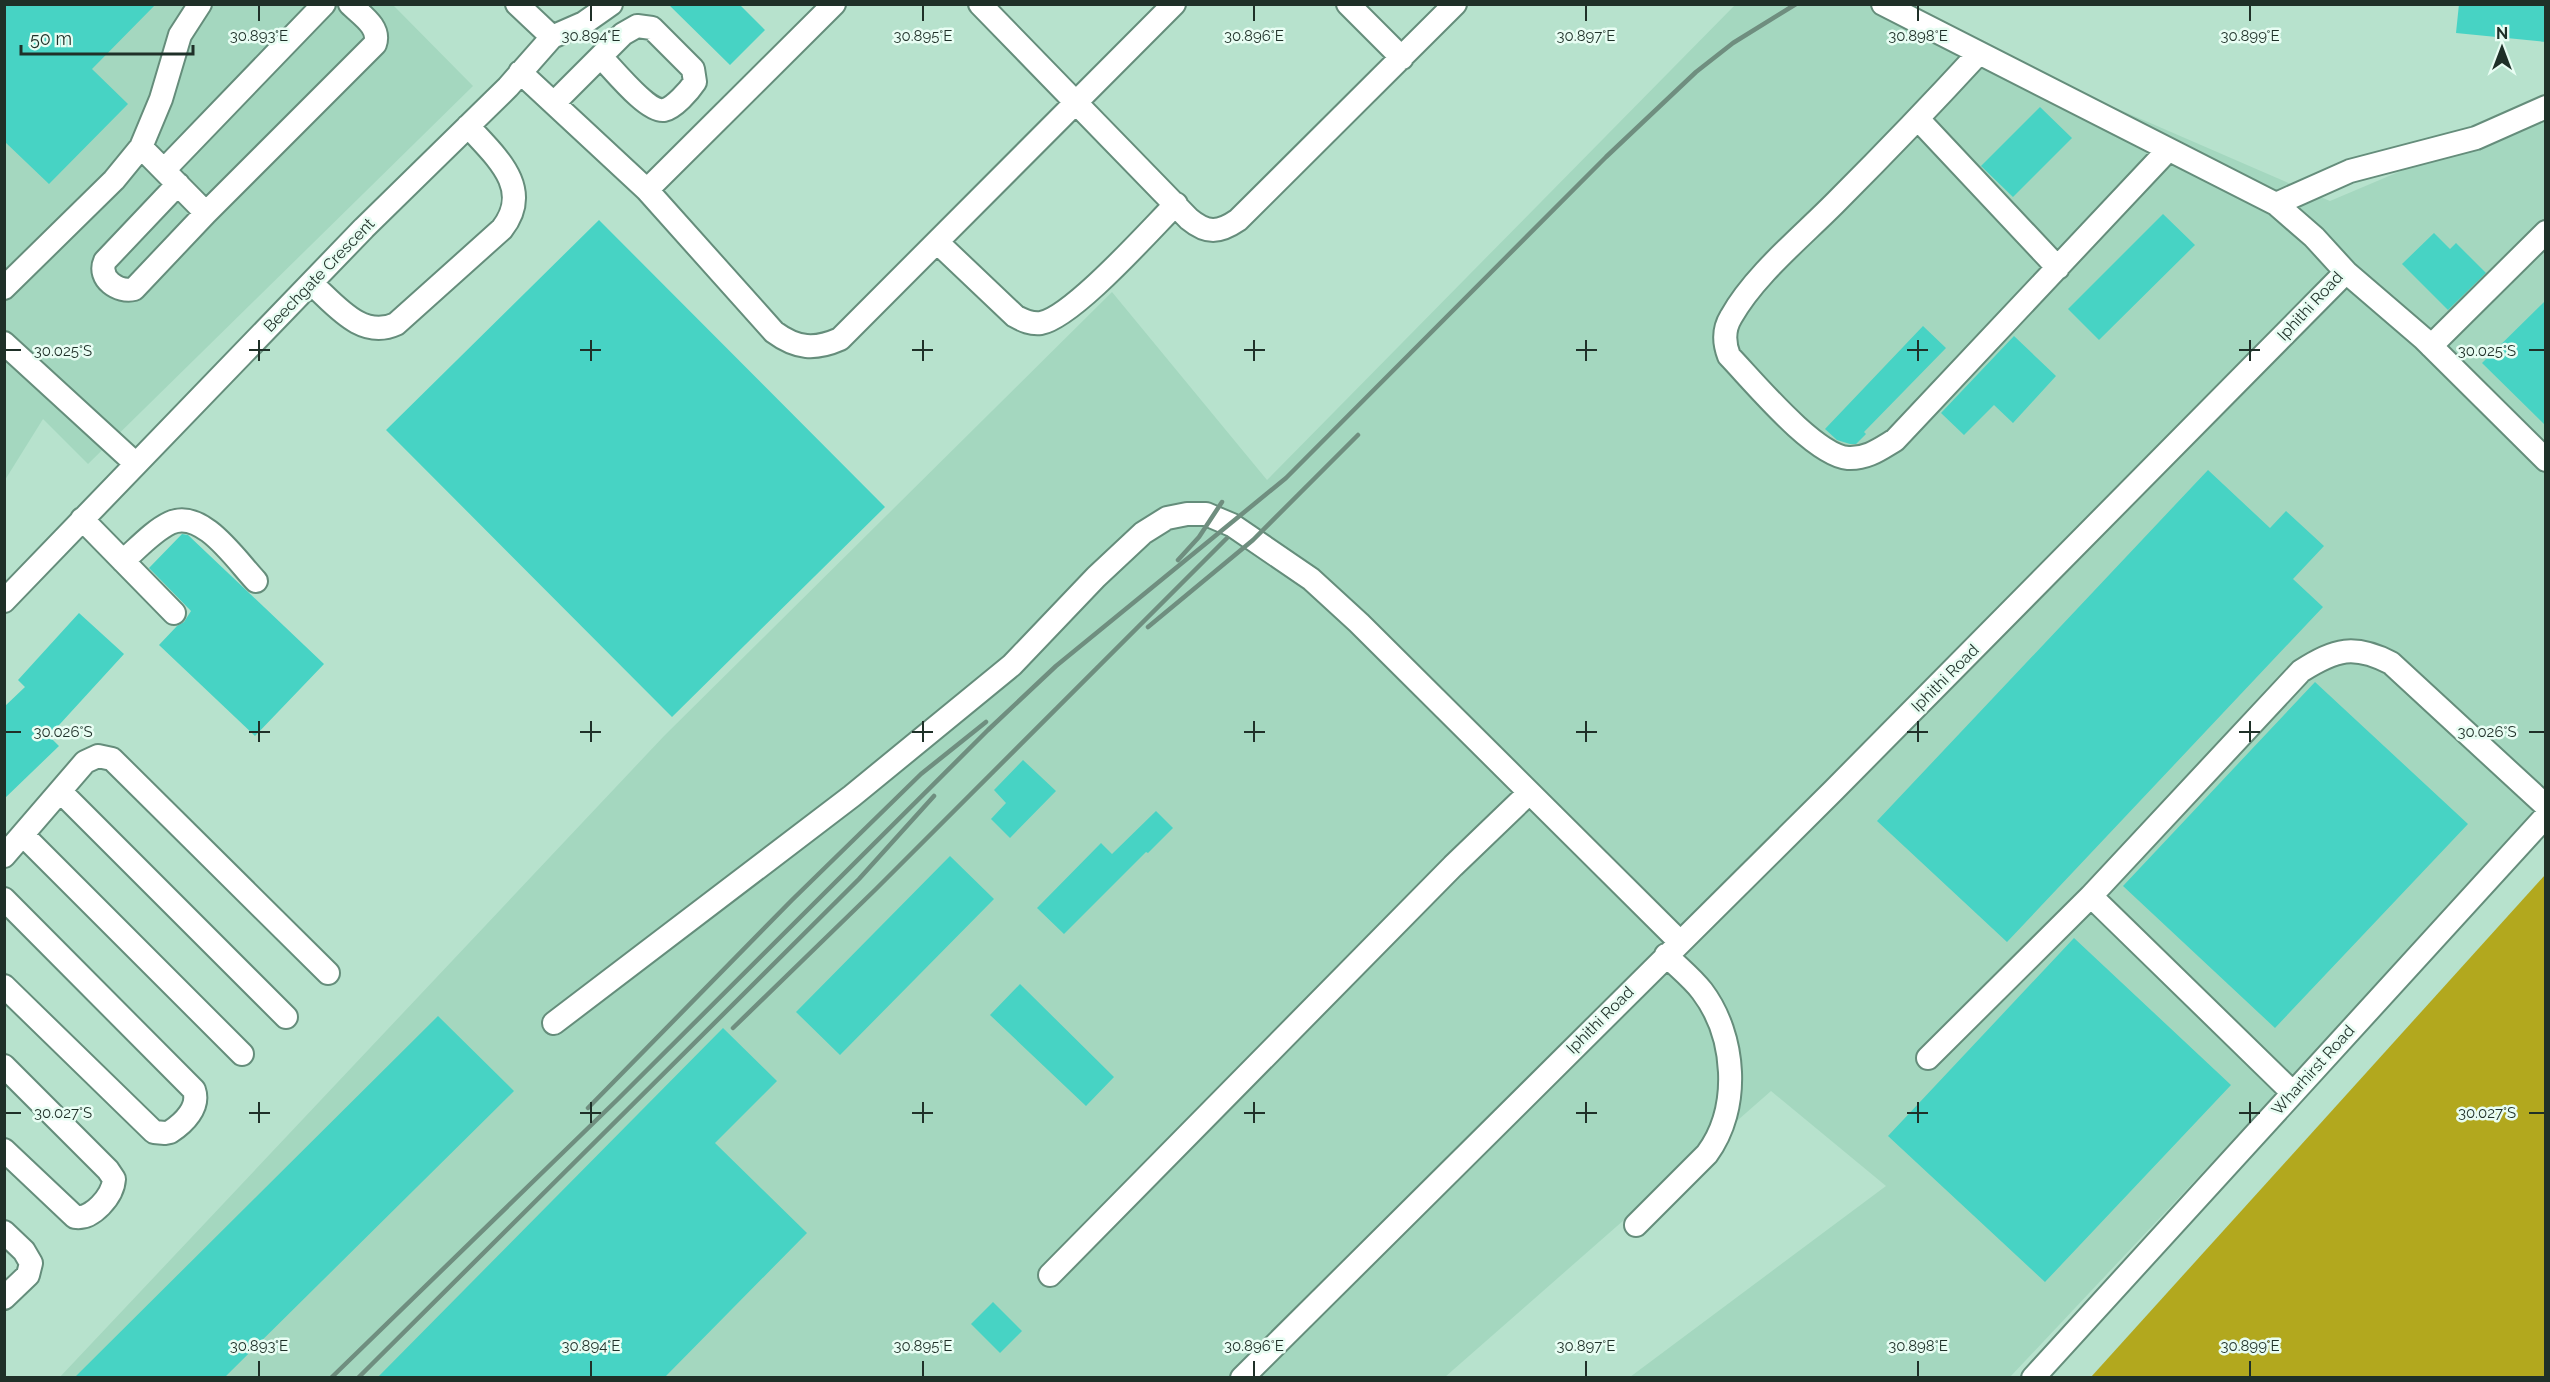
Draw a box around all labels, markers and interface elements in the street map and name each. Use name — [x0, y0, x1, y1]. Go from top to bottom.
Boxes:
scale bar — [21, 18, 194, 56]
north arrow — [2472, 18, 2532, 78]
text: N — [2496, 24, 2508, 43]
text: 30.893°E — [230, 27, 288, 45]
text: 30.894°E — [562, 27, 620, 45]
text: 30.895°E — [893, 27, 953, 45]
text: 30.896°E — [1224, 27, 1284, 45]
text: 30.897°E — [1557, 27, 1615, 45]
text: 30.898°E — [1888, 27, 1948, 45]
text: 30.899°E — [2220, 27, 2280, 45]
text: 50 m — [30, 28, 72, 49]
street label: Beechgate Crescent — [260, 214, 379, 336]
street label: Iphithi Road — [2273, 268, 2347, 344]
text: 30.025°S — [34, 342, 92, 360]
text: 30.025°S — [2458, 342, 2516, 360]
street label: Iphithi Road — [1907, 640, 1983, 716]
text: 30.026°S — [33, 723, 93, 741]
text: 30.026°S — [2457, 723, 2517, 741]
street label: Iphithi Road — [1562, 982, 1638, 1058]
street label: Wharhirst Road — [2268, 1021, 2358, 1119]
text: 30.027°S — [34, 1104, 92, 1122]
text: 30.027°S — [2458, 1104, 2516, 1122]
text: 30.893°E — [230, 1337, 288, 1355]
text: 30.894°E — [562, 1337, 620, 1355]
text: 30.895°E — [893, 1337, 953, 1355]
text: 30.896°E — [1224, 1337, 1284, 1355]
text: 30.897°E — [1557, 1337, 1615, 1355]
text: 30.898°E — [1888, 1337, 1948, 1355]
text: 30.899°E — [2220, 1337, 2280, 1355]

